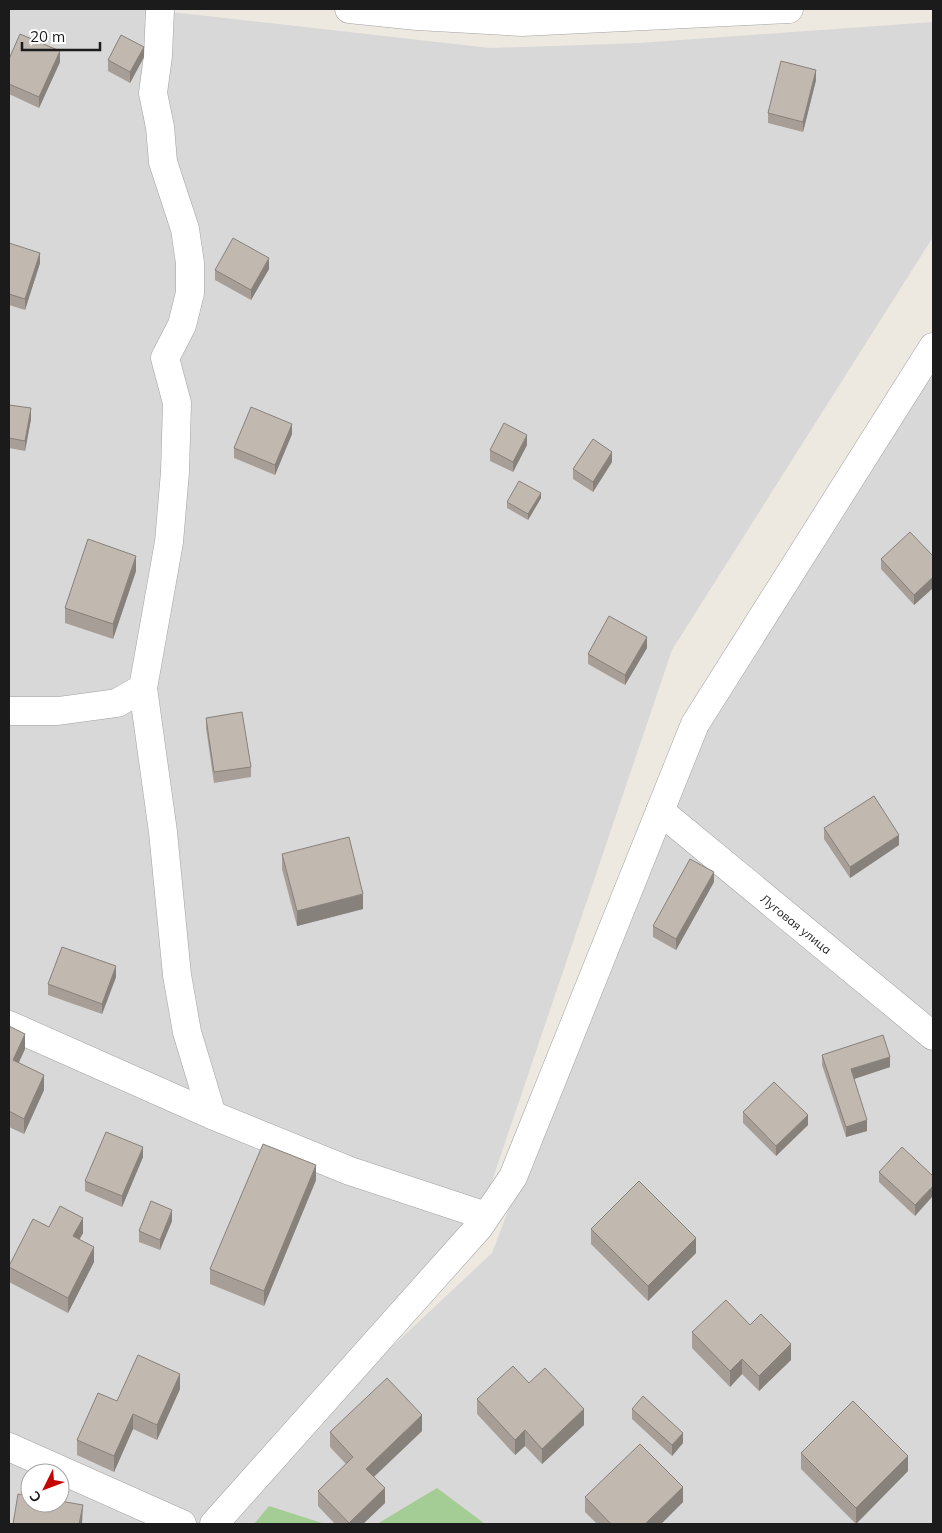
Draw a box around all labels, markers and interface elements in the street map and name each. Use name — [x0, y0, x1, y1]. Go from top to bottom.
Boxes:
scale bar — [22, 20, 100, 52]
text: 20 m — [30, 27, 65, 46]
street label: Луговая улица — [758, 891, 834, 957]
north arrow — [20, 1463, 70, 1513]
text: С — [25, 1487, 45, 1506]

